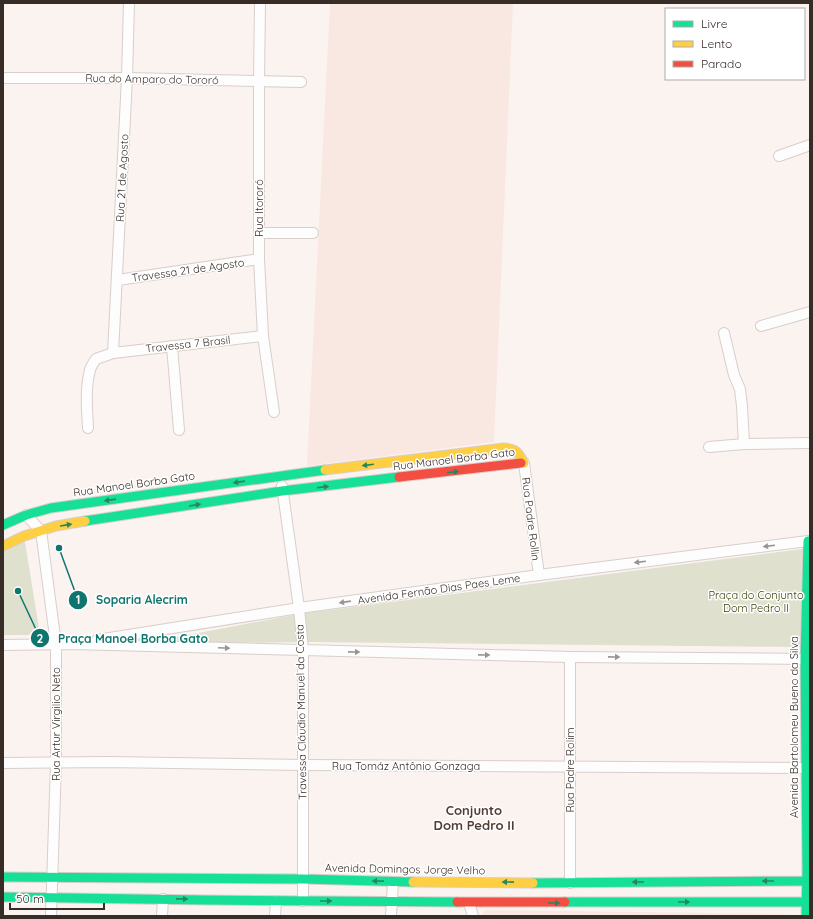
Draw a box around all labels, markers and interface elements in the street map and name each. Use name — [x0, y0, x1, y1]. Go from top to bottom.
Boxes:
legend — [665, 8, 805, 80]
text: Livre — [701, 16, 728, 31]
text: Lento — [701, 36, 732, 51]
text: Parado — [701, 56, 742, 71]
street label: Rua do Amparo do Tororó — [85, 71, 219, 87]
street label: Rua 21 de Agosto — [113, 133, 131, 222]
street label: Rua Itororó — [252, 179, 266, 237]
street label: Travessa 21 de Agosto — [131, 255, 246, 285]
street label: Travessa 7 Brasil — [145, 333, 231, 355]
street label: Rua Manoel Borba Gato — [392, 445, 516, 473]
one-way arrow — [362, 462, 374, 468]
street label: Rua Manoel Borba Gato — [72, 468, 196, 499]
one-way arrow — [447, 468, 459, 475]
street label: Rua Padre Rollin — [519, 476, 543, 562]
one-way arrow — [233, 479, 245, 485]
one-way arrow — [317, 483, 329, 490]
one-way arrow — [104, 497, 116, 503]
one-way arrow — [189, 502, 201, 508]
one-way arrow — [60, 522, 72, 528]
one-way arrow — [763, 542, 775, 549]
one-way arrow — [634, 559, 646, 565]
street label: Avenida Fernão Dias Paes Leme — [357, 571, 521, 607]
callout: Soparia Alecrim — [68, 588, 196, 612]
park label: Praça do Conjunto Dom Pedro II — [708, 588, 804, 615]
text: 1 — [76, 592, 80, 607]
text: Soparia Alecrim — [96, 592, 188, 607]
one-way arrow — [339, 599, 351, 605]
street label: Travessa Cláudio Manuel da Costa — [292, 624, 310, 800]
callout: Praça Manoel Borba Gato — [30, 626, 216, 650]
text: 2 — [37, 631, 44, 646]
text: Praça Manoel Borba Gato — [58, 631, 209, 646]
street label: Avenida Bartolomeu Bueno da Silva — [787, 636, 801, 818]
one-way arrow — [218, 645, 231, 651]
one-way arrow — [348, 648, 360, 655]
one-way arrow — [478, 651, 490, 658]
one-way arrow — [608, 654, 621, 660]
street label: Rua Artur Virgilio Neto — [49, 667, 63, 781]
street label: Rua Padre Rolim — [563, 727, 577, 813]
street label: Rua Tomáz Antônio Gonzaga — [332, 759, 480, 773]
district label: Conjunto Dom Pedro II — [434, 802, 514, 833]
street label: Avenida Domingos Jorge Velho — [325, 861, 486, 877]
one-way arrow — [371, 878, 384, 884]
one-way arrow — [761, 878, 774, 884]
one-way arrow — [501, 879, 514, 885]
one-way arrow — [631, 879, 644, 885]
scale bar — [10, 885, 104, 911]
text: 50 m — [16, 891, 44, 906]
one-way arrow — [176, 896, 189, 902]
one-way arrow — [320, 898, 333, 904]
one-way arrow — [678, 899, 691, 905]
one-way arrow — [548, 900, 561, 906]

